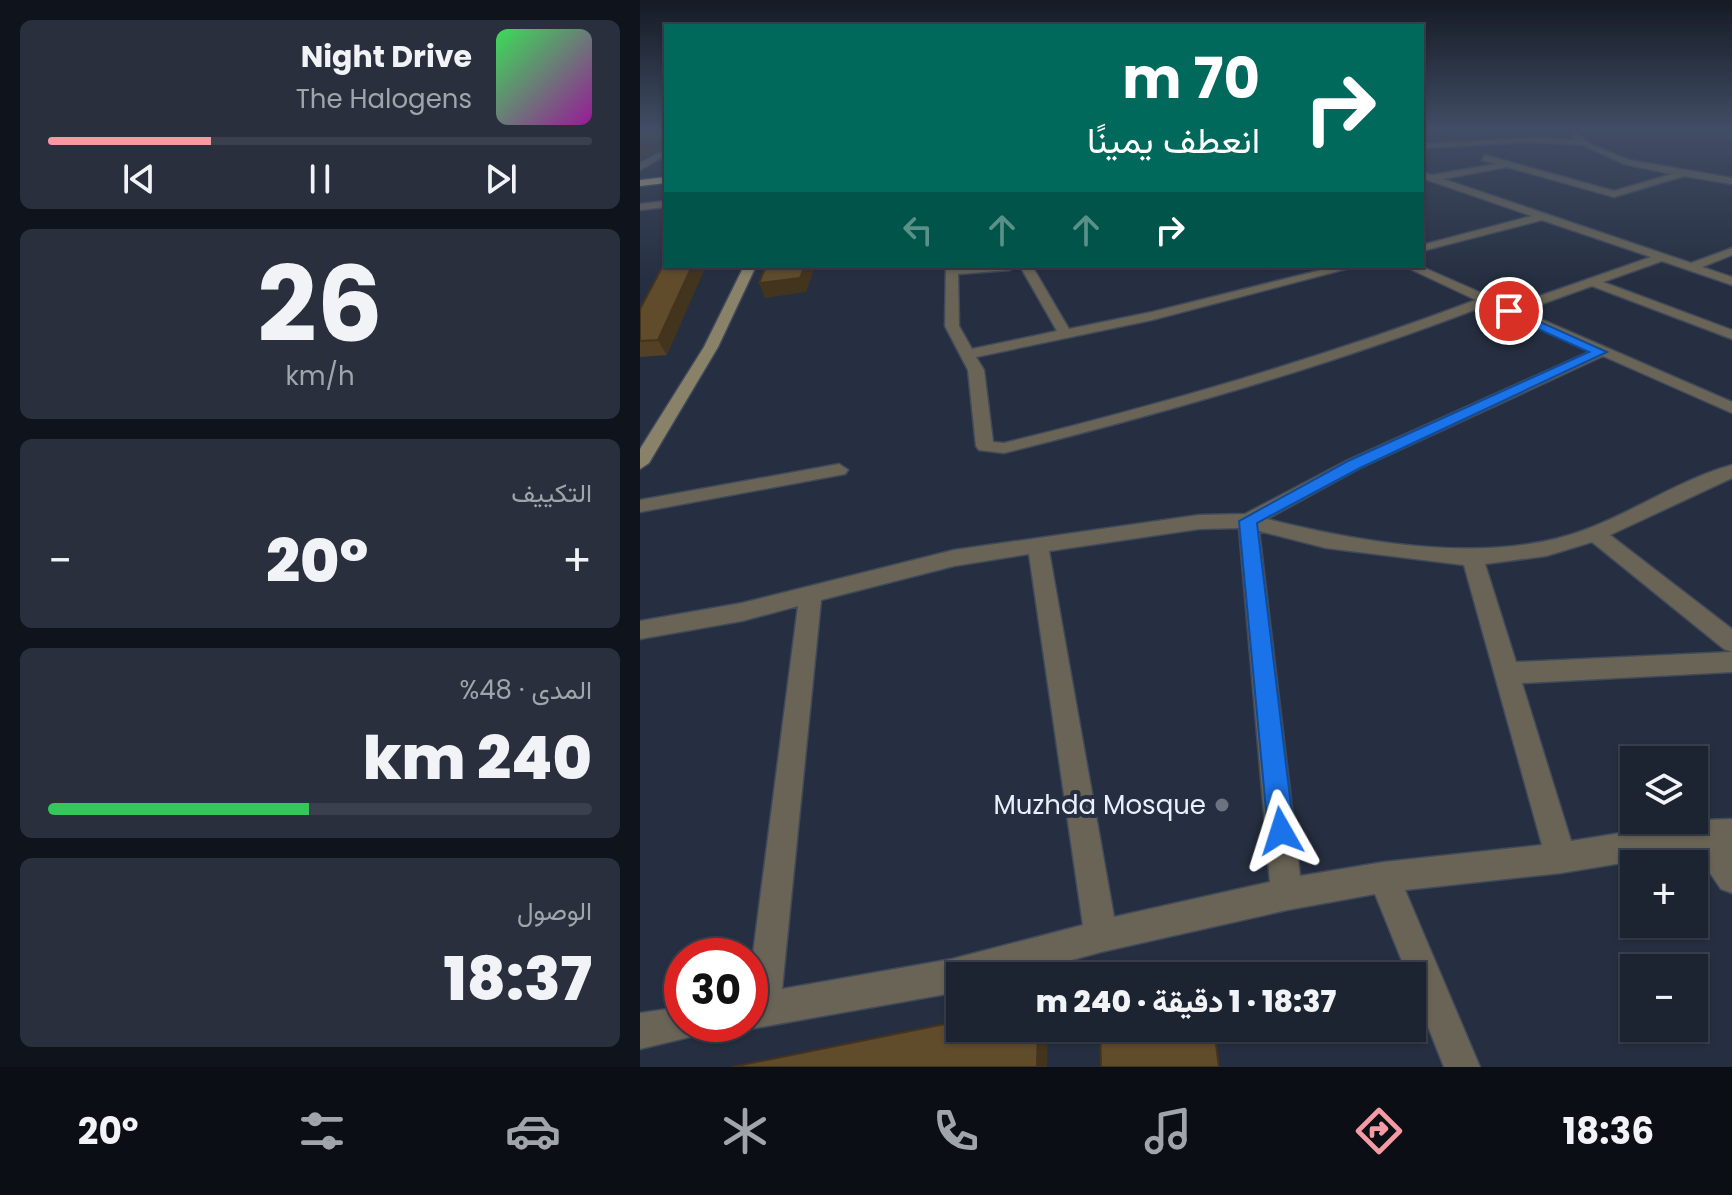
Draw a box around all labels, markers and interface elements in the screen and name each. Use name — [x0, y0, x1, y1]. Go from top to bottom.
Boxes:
text: Night Drive — [301, 35, 472, 78]
text: 70 m — [1122, 39, 1260, 118]
icon: right — [1288, 56, 1392, 160]
text: The Halogens — [296, 81, 472, 117]
text: انعطف يمينًا — [1087, 115, 1260, 166]
icon: previous — [117, 157, 161, 201]
icon: pause — [298, 157, 342, 201]
icon: next — [479, 157, 523, 201]
icon: left — [896, 208, 940, 252]
icon: ahead — [980, 208, 1024, 252]
icon: ahead — [1064, 208, 1108, 252]
icon: right — [1148, 208, 1192, 252]
text: 26 — [257, 232, 383, 377]
pin — [1475, 277, 1543, 345]
icon: arrive — [1487, 289, 1531, 333]
text: km/h — [285, 358, 355, 394]
text: التكييف — [511, 475, 592, 511]
text: 20° — [266, 519, 368, 603]
text: − — [48, 530, 72, 591]
text: + — [562, 530, 592, 591]
text: المدى · 48% — [460, 672, 592, 708]
text: 240 km — [363, 716, 592, 800]
map controls — [1620, 746, 1708, 1042]
button: layers — [1620, 746, 1708, 834]
place label: Muzhda Mosque — [993, 787, 1206, 823]
position arrow — [1239, 789, 1323, 873]
marker: Muzhda Mosque — [1213, 796, 1231, 814]
button: + — [1620, 850, 1708, 938]
text: الوصول — [517, 893, 592, 929]
text: 18:37 — [444, 937, 592, 1021]
speed limit sign: 30 — [664, 938, 768, 1042]
button: − — [1620, 954, 1708, 1042]
text: 18:37 · 1 دقيقة · 240 m — [1036, 980, 1336, 1023]
icon: filters — [294, 1103, 350, 1159]
icon: car — [505, 1103, 561, 1159]
icon: climate — [717, 1103, 773, 1159]
icon: phone — [928, 1103, 984, 1159]
icon: music — [1140, 1103, 1196, 1159]
icon: directions — [1351, 1103, 1407, 1159]
text: 20° — [78, 1106, 139, 1157]
text: 18:36 — [1562, 1106, 1654, 1157]

